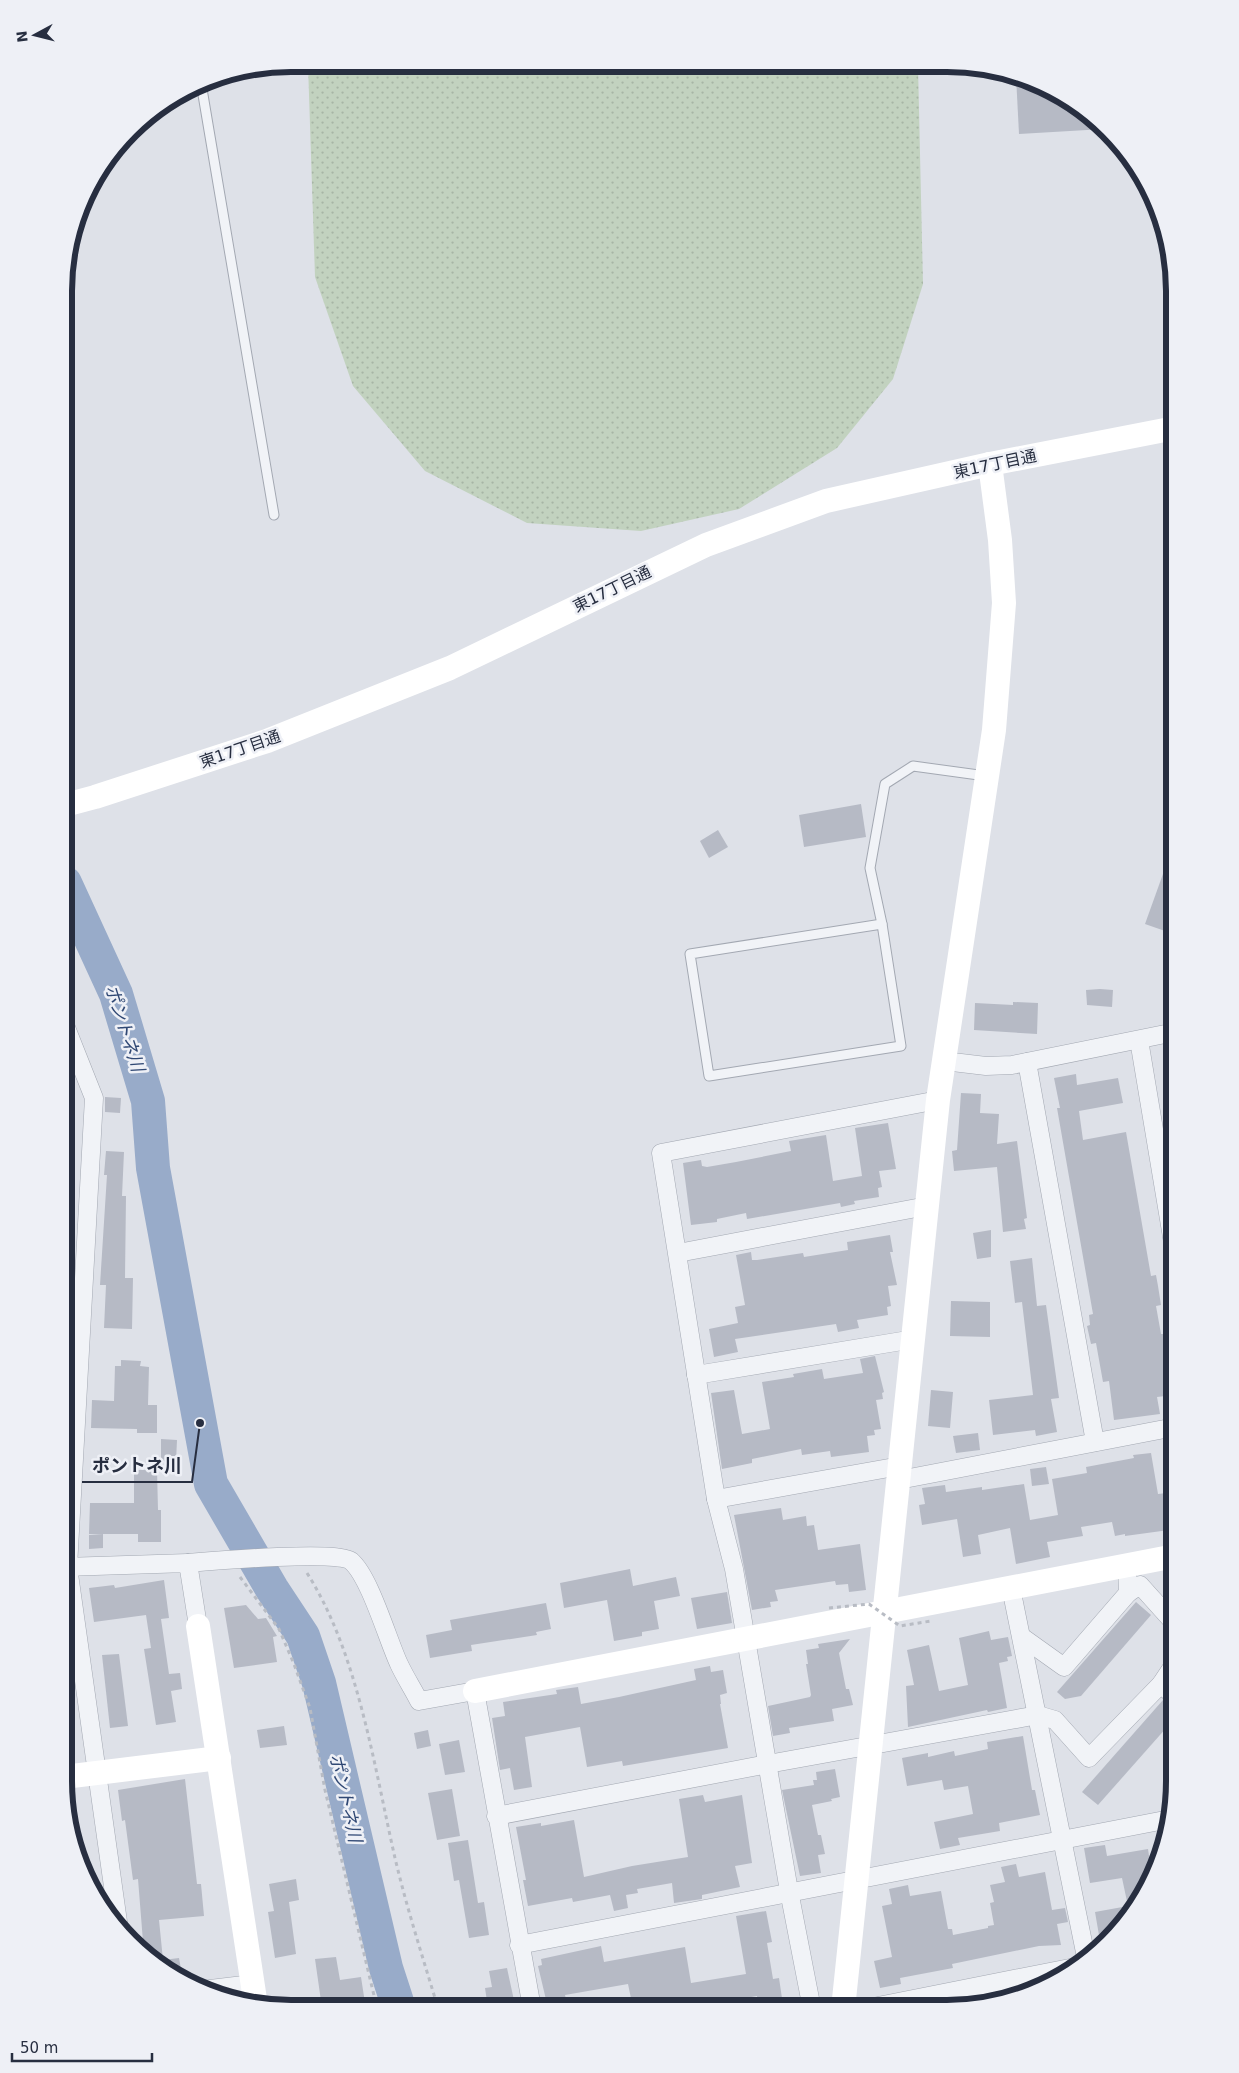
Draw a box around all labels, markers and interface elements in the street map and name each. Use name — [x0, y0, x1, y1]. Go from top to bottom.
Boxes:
north arrow — [10, 10, 60, 60]
text: N — [13, 30, 31, 43]
street label: 東17丁目通 — [952, 446, 1038, 482]
street label: 東17丁目通 — [570, 562, 654, 616]
street label: 東17丁目通 — [197, 726, 283, 772]
water label: ポントネ川 — [101, 982, 150, 1076]
callout: ポントネ川 — [82, 1449, 192, 1482]
text: ポントネ川 — [92, 1455, 182, 1476]
water label: ポントネ川 — [326, 1752, 367, 1846]
scale bar — [12, 2030, 152, 2062]
text: 50 m — [20, 2039, 58, 2057]

